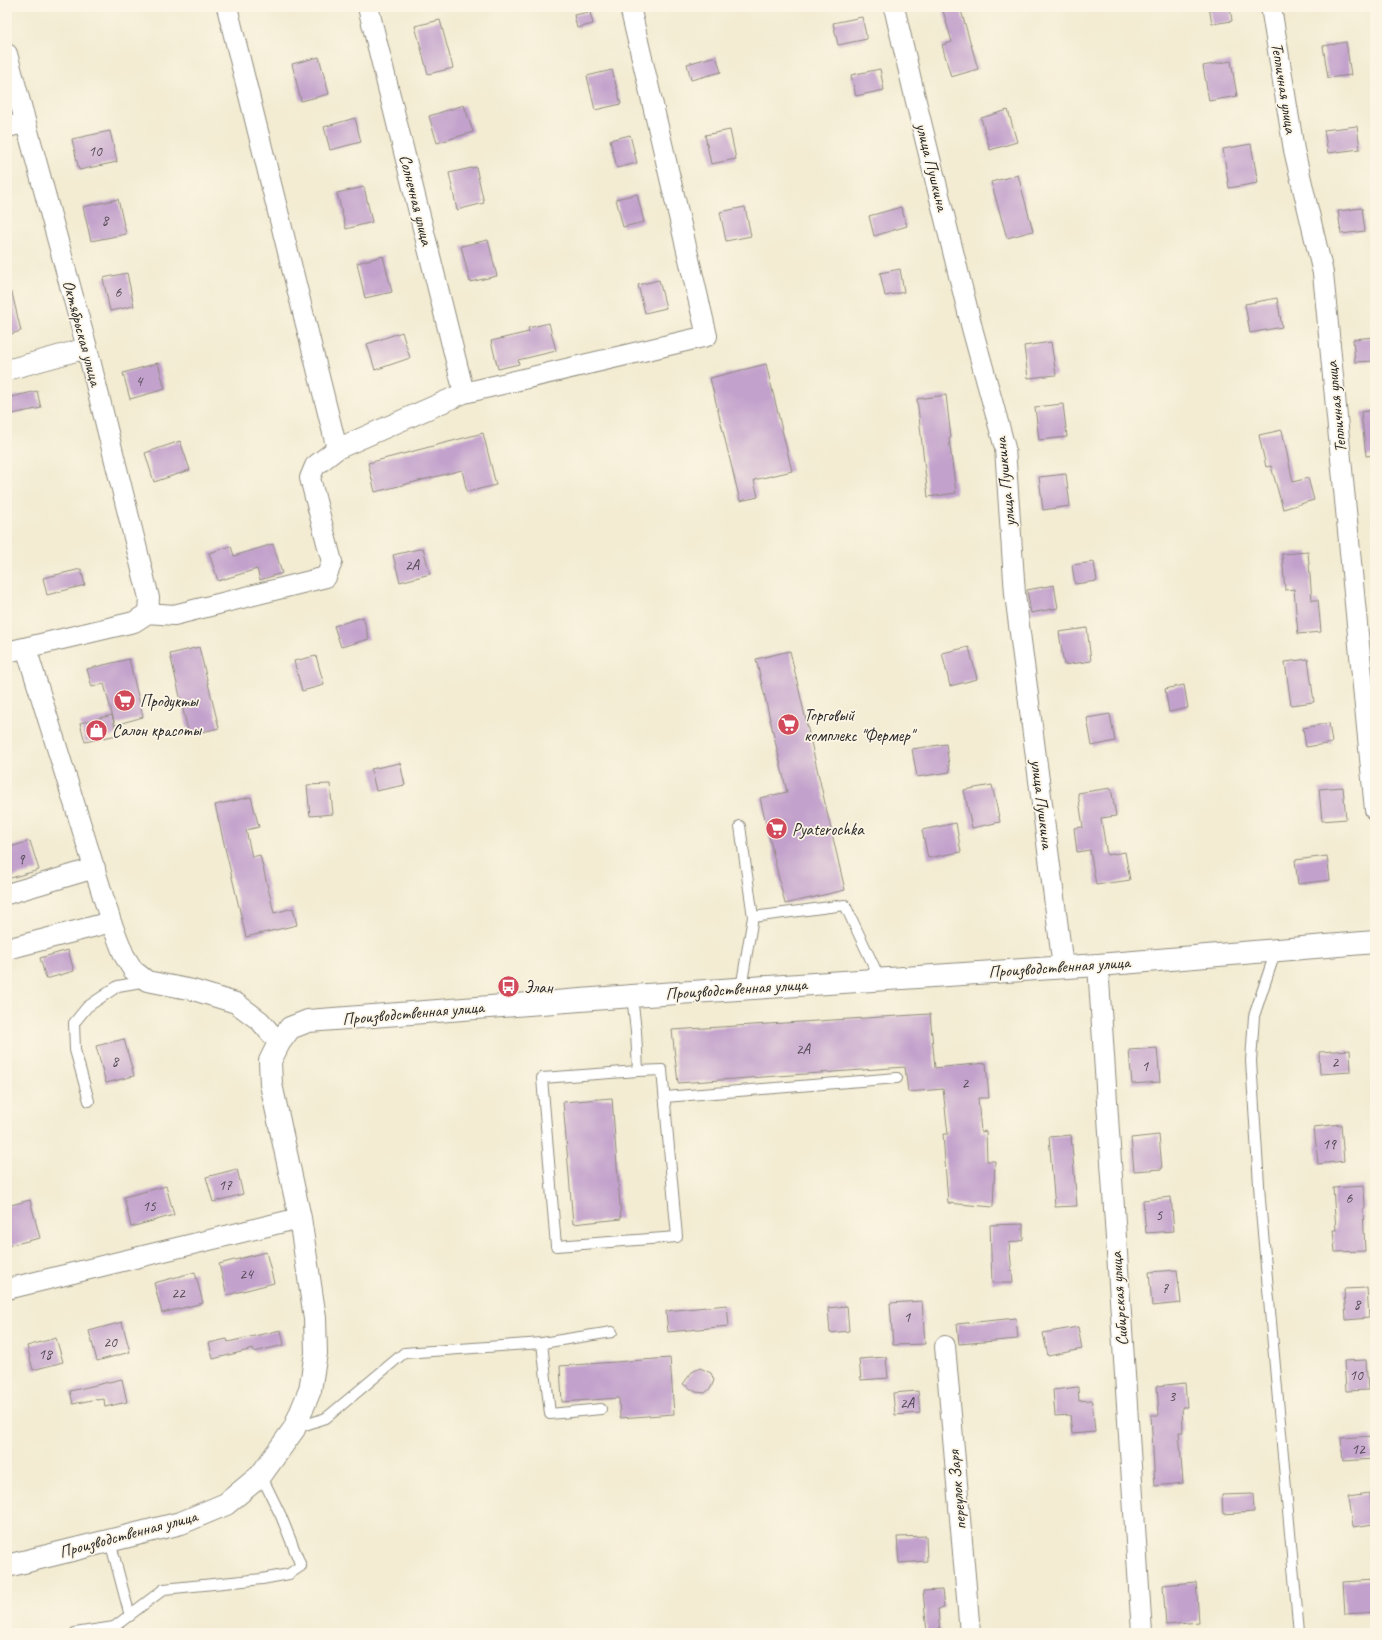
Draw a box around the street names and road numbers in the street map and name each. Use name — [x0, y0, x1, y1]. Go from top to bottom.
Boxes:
street label: Тепличная улица — [1266, 41, 1302, 136]
street label: улица Пушкина — [911, 120, 954, 215]
street label: Солнечная улица — [395, 152, 438, 249]
street label: Октябрьская улица — [58, 278, 107, 390]
street label: Тепличная улица — [1321, 359, 1351, 454]
street label: улица Пушкина — [990, 434, 1020, 529]
street label: улица Пушкина — [1026, 757, 1058, 852]
street label: Производственная улица — [988, 951, 1133, 983]
street label: Производственная улица — [665, 973, 810, 1005]
street label: Производственная улица — [341, 996, 487, 1031]
street label: Сибирская улица — [1105, 1250, 1133, 1347]
street label: переулок Заря — [943, 1448, 971, 1531]
street label: Производственная улица — [57, 1505, 201, 1563]

